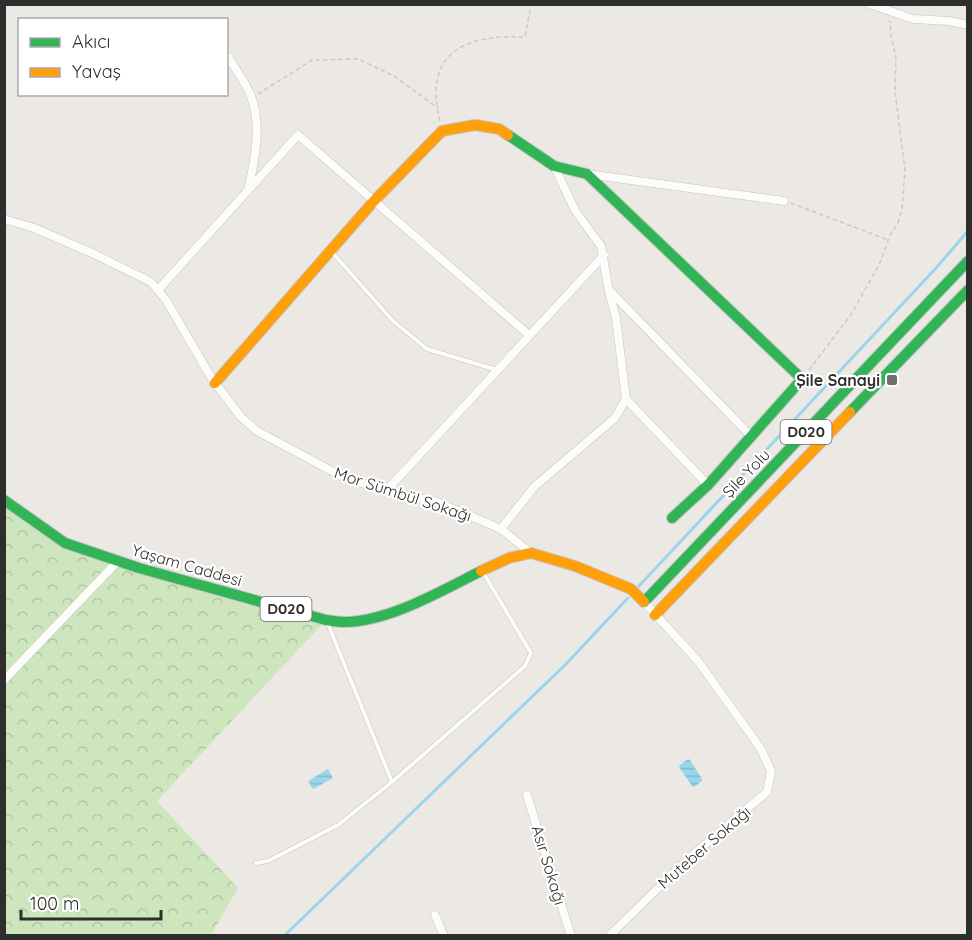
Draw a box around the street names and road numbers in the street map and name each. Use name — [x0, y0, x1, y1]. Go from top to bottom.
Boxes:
road number: D020 — [780, 420, 832, 444]
street label: Şile Yolu — [718, 444, 774, 502]
street label: Mor Sümbül Sokağı — [332, 462, 474, 526]
street label: Yaşam Caddesi — [130, 540, 244, 590]
road number: D020 — [260, 597, 312, 621]
street label: Muteber Sokağı — [654, 801, 754, 893]
street label: Asır Sokağı — [527, 823, 571, 907]

